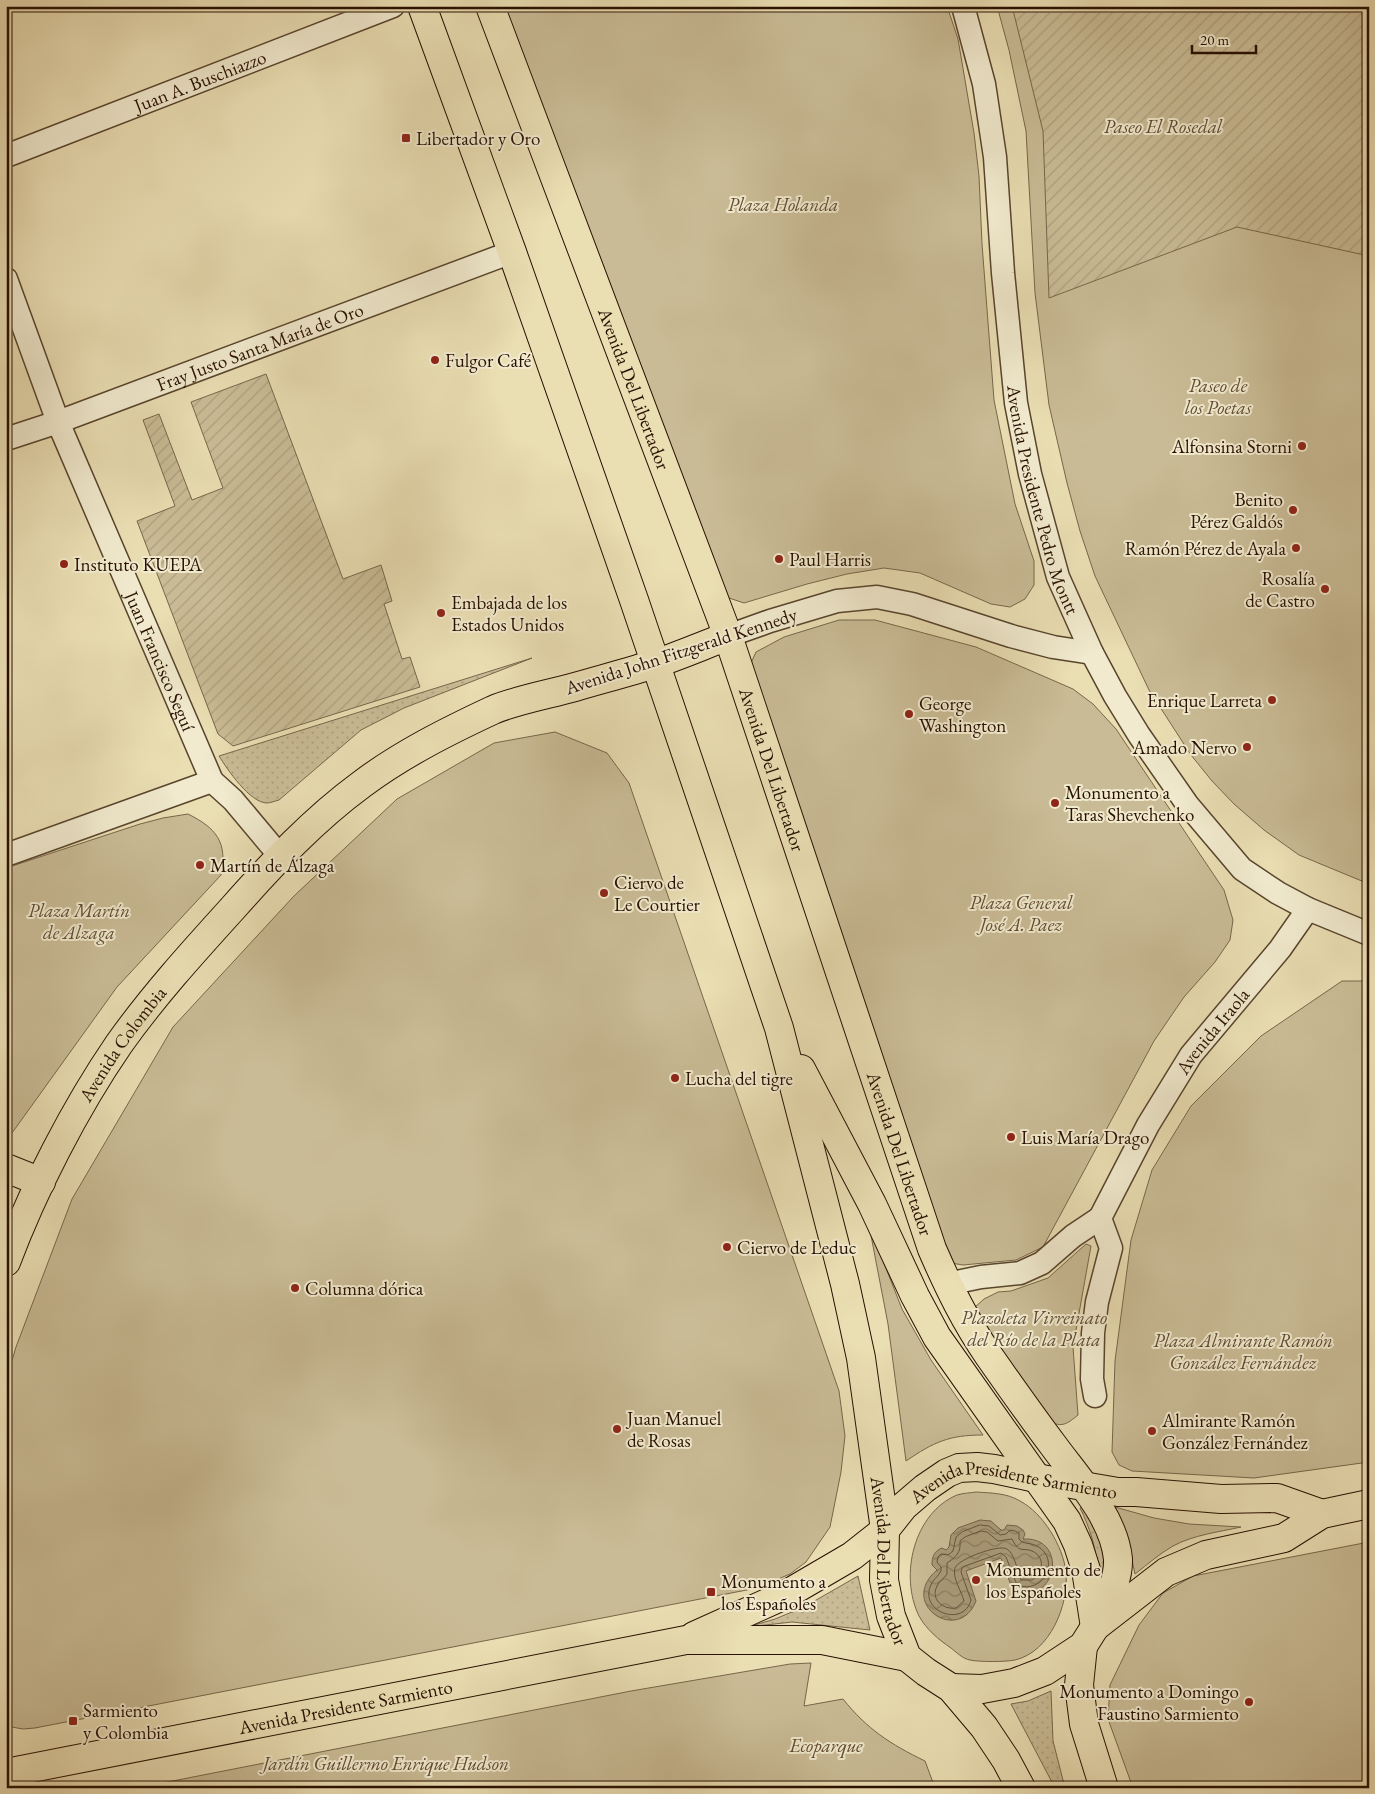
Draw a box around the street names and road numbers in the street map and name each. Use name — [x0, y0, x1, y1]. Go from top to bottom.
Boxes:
street label: Juan A. Buschiazzo — [128, 44, 270, 118]
street label: Fray Justo Santa María de Oro — [153, 296, 367, 397]
street label: Avenida Del Libertador — [592, 303, 677, 474]
street label: Avenida Presidente Pedro Montt — [1002, 383, 1086, 618]
street label: Juan Francisco Seguí — [119, 585, 202, 735]
street label: Avenida John Fitzgerald Kennedy — [561, 601, 801, 701]
street label: Avenida Del Libertador — [733, 683, 811, 855]
street label: Avenida Colombia — [72, 980, 172, 1107]
street label: Avenida Iraola — [1169, 982, 1255, 1080]
street label: Avenida Del Libertador — [861, 1067, 939, 1239]
street label: Avenida Presidente Sarmiento — [903, 1454, 1119, 1509]
street label: Avenida Del Libertador — [865, 1474, 914, 1650]
street label: Avenida Presidente Sarmiento — [236, 1673, 455, 1740]

